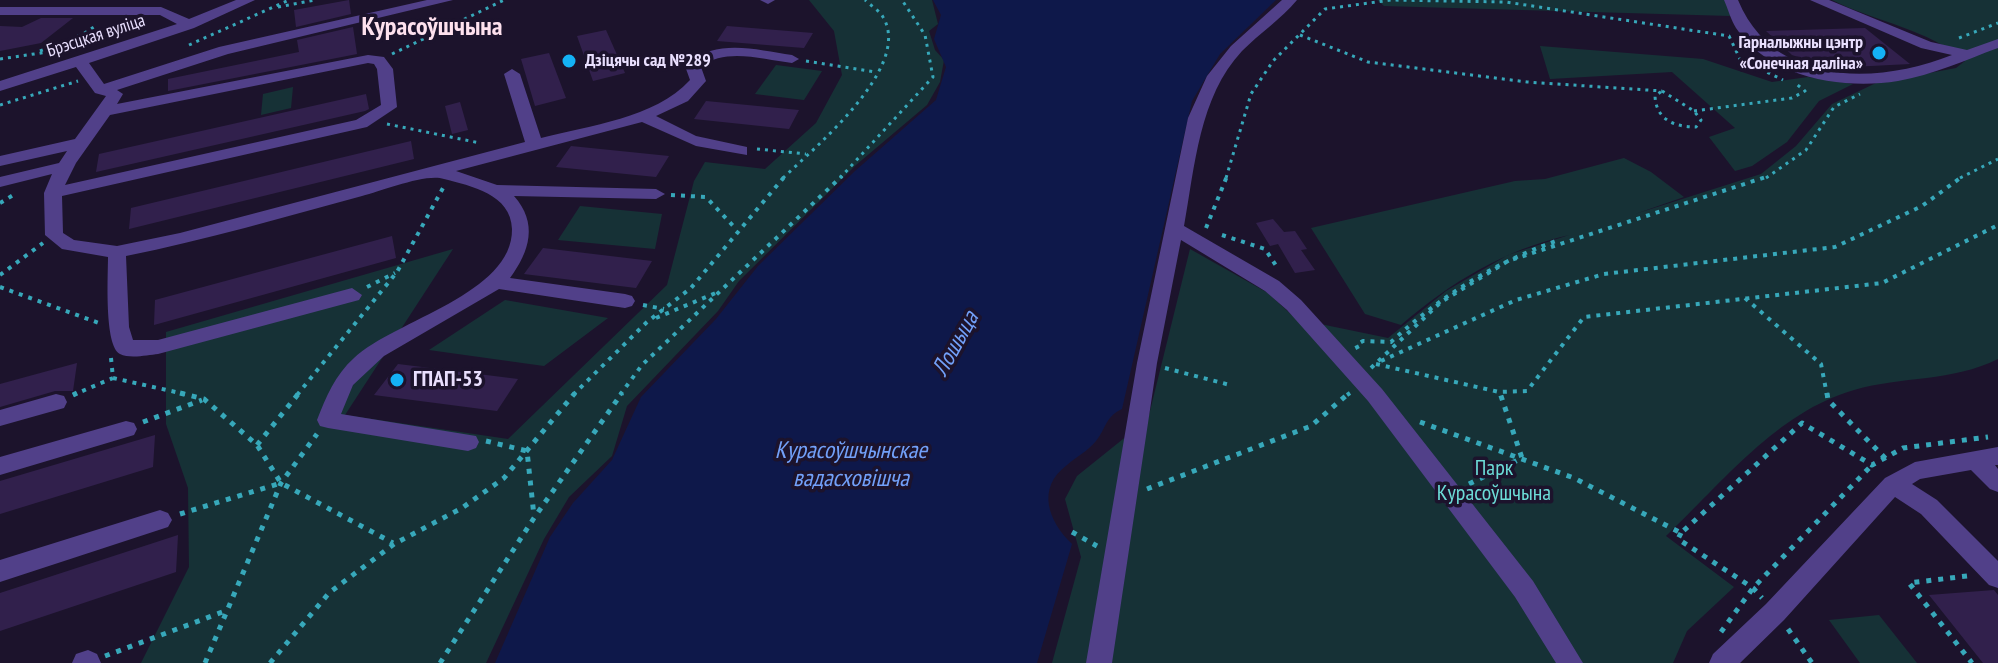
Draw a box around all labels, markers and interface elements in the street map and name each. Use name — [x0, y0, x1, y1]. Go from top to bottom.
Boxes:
street label: Брэсцкая вуліца — [44, 10, 148, 62]
district label: Курасоўшчына — [361, 12, 503, 44]
place label: Гарналыжны цэнтр «Сонечная даліна» — [1738, 32, 1863, 74]
marker: Гарналыжны цэнтр «Сонечная даліна» — [1870, 44, 1888, 62]
place label: Дзіцячы сад №289 — [585, 50, 711, 72]
marker: Дзіцячы сад №289 — [560, 52, 578, 70]
water label: Лошыца — [926, 306, 986, 382]
place label: ГПАП-53 — [413, 367, 483, 393]
marker: ГПАП-53 — [388, 371, 406, 389]
water label: Курасоўшчынскае вадасховішча — [775, 437, 927, 493]
park label: Парк Курасоўшчына — [1437, 456, 1551, 508]

